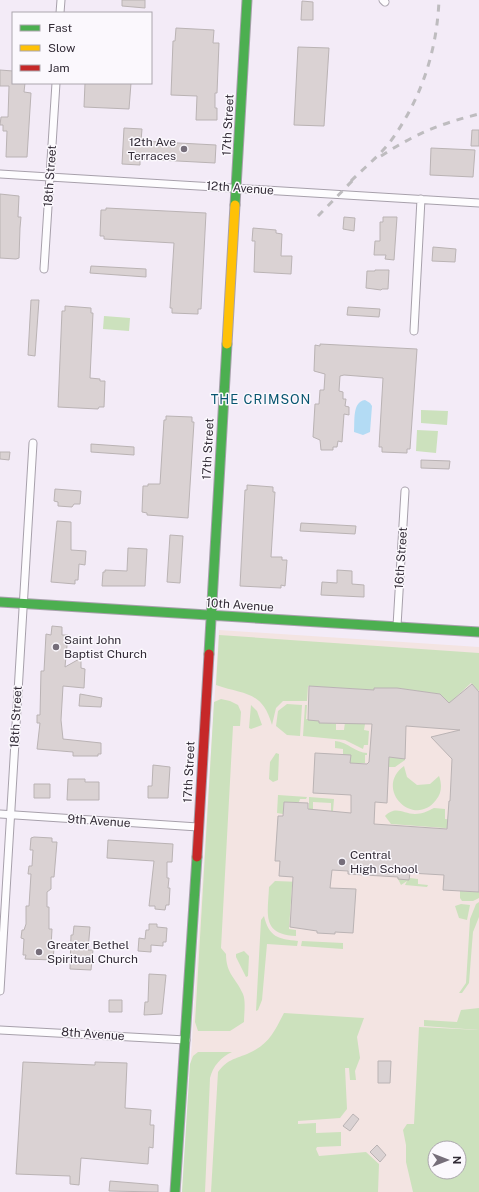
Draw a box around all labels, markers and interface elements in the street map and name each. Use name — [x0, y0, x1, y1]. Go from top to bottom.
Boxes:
legend — [12, 12, 152, 84]
text: Fast — [48, 21, 73, 35]
text: Slow — [48, 41, 76, 55]
text: Jam — [48, 61, 70, 75]
street label: 17th Street — [219, 94, 237, 156]
place label: 12th Ave Terraces — [128, 135, 176, 163]
street label: 18th Street — [41, 144, 59, 208]
marker: 12th Ave Terraces — [179, 144, 189, 154]
street label: 12th Avenue — [206, 179, 274, 197]
district label: THE CRIMSON — [211, 392, 311, 407]
street label: 17th Street — [199, 418, 217, 480]
street label: 16th Street — [392, 526, 410, 589]
street label: 10th Avenue — [206, 596, 275, 614]
place label: Saint John Baptist Church — [64, 633, 147, 661]
marker: Saint John Baptist Church — [51, 642, 61, 652]
street label: 18th Street — [7, 685, 25, 748]
street label: 17th Street — [180, 741, 198, 803]
street label: 9th Avenue — [67, 812, 131, 830]
place label: Central High School — [350, 848, 418, 876]
marker: Central High School — [337, 857, 347, 867]
place label: Greater Bethel Spiritual Church — [47, 938, 138, 966]
marker: Greater Bethel Spiritual Church — [34, 947, 44, 957]
street label: 8th Avenue — [61, 1025, 125, 1043]
north arrow — [427, 1140, 467, 1180]
text: N — [451, 1156, 463, 1164]

